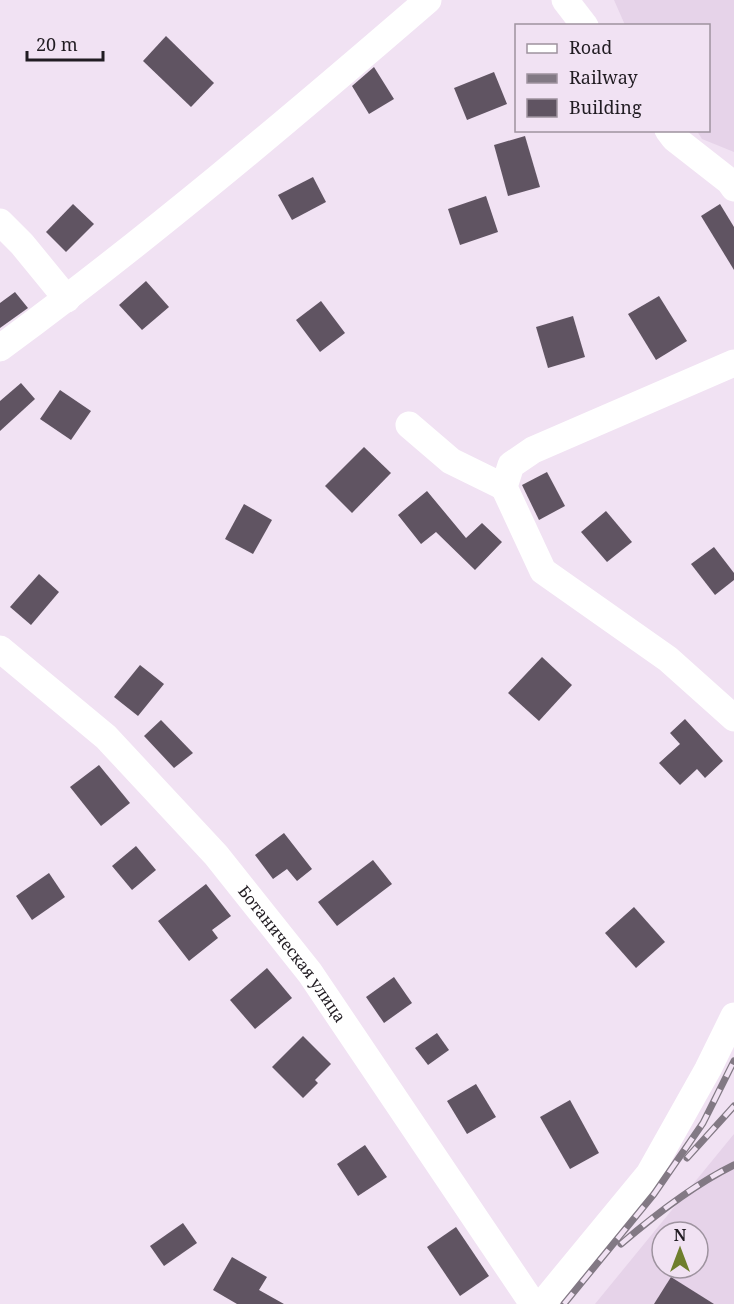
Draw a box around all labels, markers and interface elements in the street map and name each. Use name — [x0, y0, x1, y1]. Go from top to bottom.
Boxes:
scale bar — [27, 24, 104, 62]
legend — [515, 24, 710, 132]
text: 20 m — [36, 32, 78, 56]
text: Road — [569, 35, 612, 59]
text: Railway — [569, 65, 639, 89]
text: Building — [569, 95, 642, 119]
street label: Ботаническая улица — [233, 881, 351, 1027]
north arrow — [650, 1220, 710, 1280]
text: N — [674, 1224, 687, 1246]

